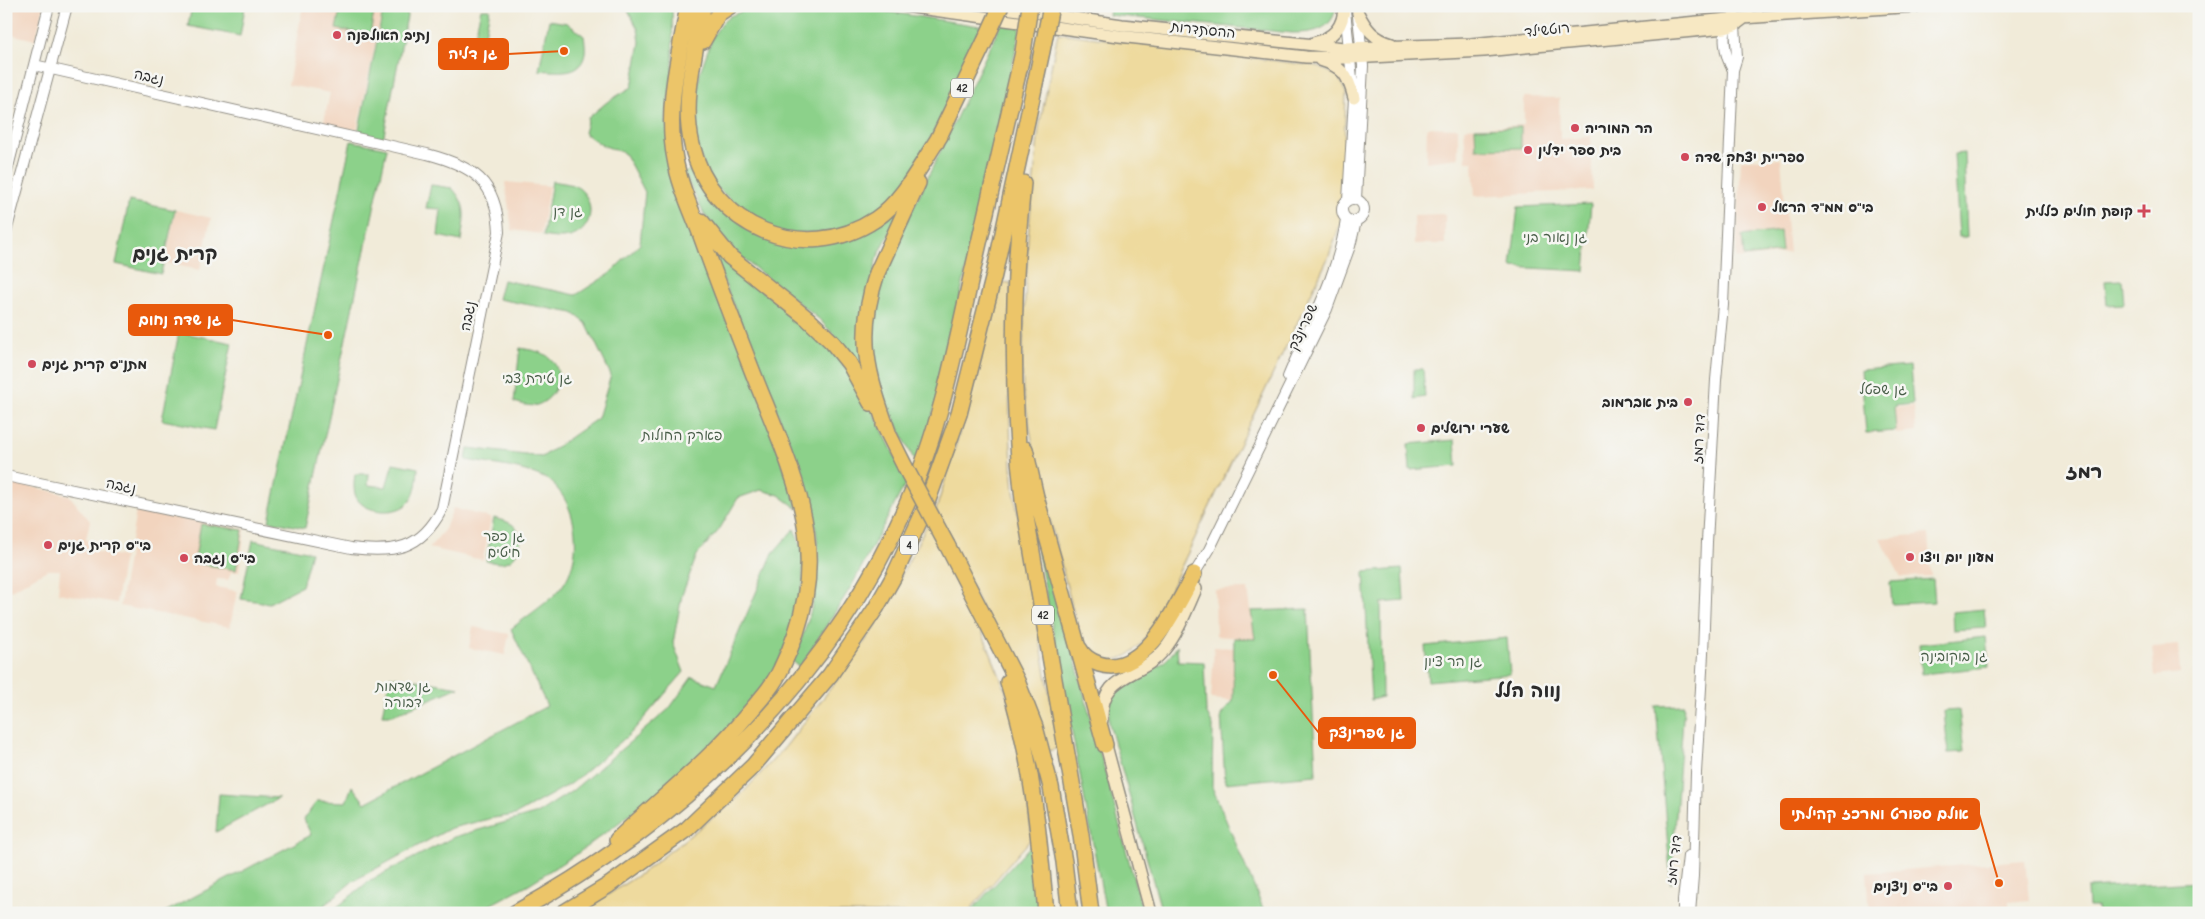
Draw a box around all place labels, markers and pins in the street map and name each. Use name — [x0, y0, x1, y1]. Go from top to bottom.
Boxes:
place label: נתיב האולפנה — [347, 27, 430, 44]
marker: נתיב האולפנה — [331, 29, 343, 41]
callout: גן דליה — [439, 39, 508, 69]
place label: הר המוריה — [1585, 120, 1653, 137]
marker: הר המוריה — [1569, 122, 1581, 134]
place label: בית ספר ידלין — [1538, 142, 1621, 159]
marker: בית ספר ידלין — [1522, 144, 1534, 156]
place label: ספריית יצחק שדה — [1695, 149, 1805, 166]
marker: ספריית יצחק שדה — [1679, 151, 1691, 163]
place label: בי"ס ממ"ד הראל — [1772, 199, 1873, 216]
marker: בי"ס ממ"ד הראל — [1756, 201, 1768, 213]
place label: קופת חולים כללית — [2025, 203, 2133, 220]
marker: קופת חולים כללית — [2137, 204, 2151, 218]
callout: גן שדה נחום — [129, 305, 232, 335]
place label: מתנ"ס קרית גנים — [42, 356, 147, 373]
marker: מתנ"ס קרית גנים — [26, 358, 38, 370]
place label: בית אברמוב — [1601, 394, 1678, 411]
marker: בית אברמוב — [1682, 396, 1694, 408]
place label: שערי ירושלים — [1431, 420, 1510, 437]
marker: שערי ירושלים — [1415, 422, 1427, 434]
place label: בי"ס קרית גנים — [58, 537, 151, 554]
marker: בי"ס קרית גנים — [42, 539, 54, 551]
place label: מעון יום ויצו — [1920, 549, 1994, 566]
place label: בי"ס נגבה — [194, 550, 256, 567]
marker: מעון יום ויצו — [1904, 551, 1916, 563]
marker: בי"ס נגבה — [178, 552, 190, 564]
callout: גן שפרינצק — [1319, 718, 1415, 748]
callout: אולם ספורט ומרכז קהילתי — [1781, 799, 1979, 829]
place label: בי"ס ניצנים — [1873, 878, 1938, 895]
marker: בי"ס ניצנים — [1942, 880, 1954, 892]

